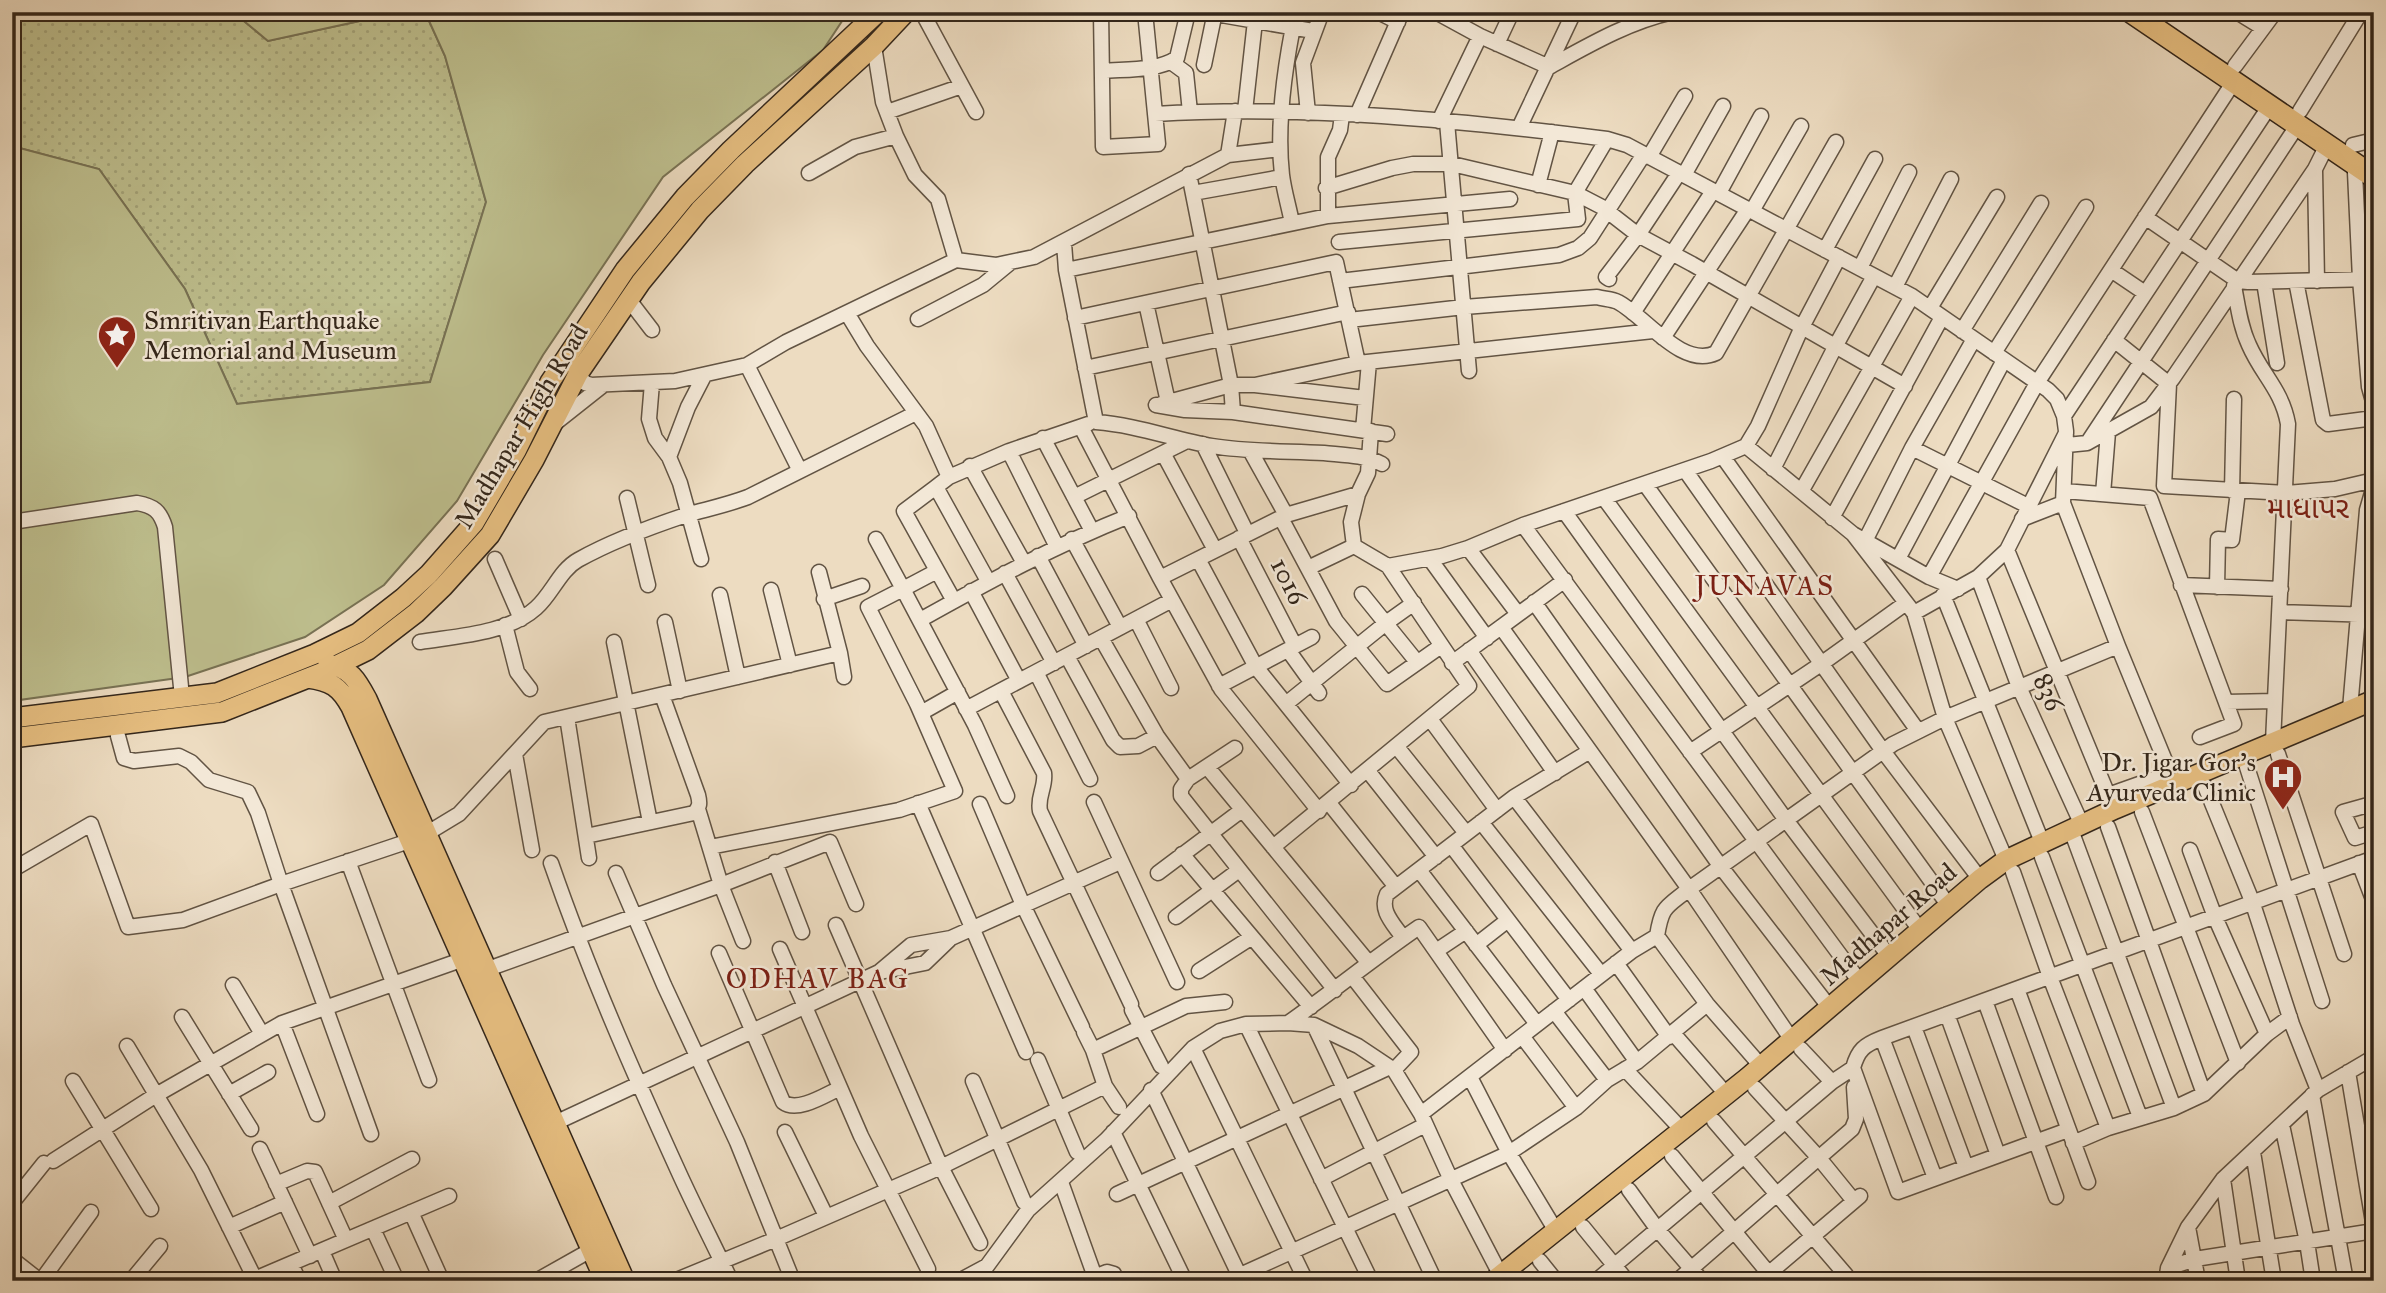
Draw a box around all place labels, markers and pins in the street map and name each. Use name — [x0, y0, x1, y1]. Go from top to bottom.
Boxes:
place label: Smritivan Earthquake Memorial and Museum — [144, 304, 397, 366]
place icon: Smritivan Earthquake Memorial and Museum — [96, 314, 138, 369]
place label: Dr. Jigar Gor's Ayurveda Clinic — [2086, 746, 2256, 808]
hospital icon: Dr. Jigar Gor's Ayurveda Clinic — [2262, 756, 2304, 811]

